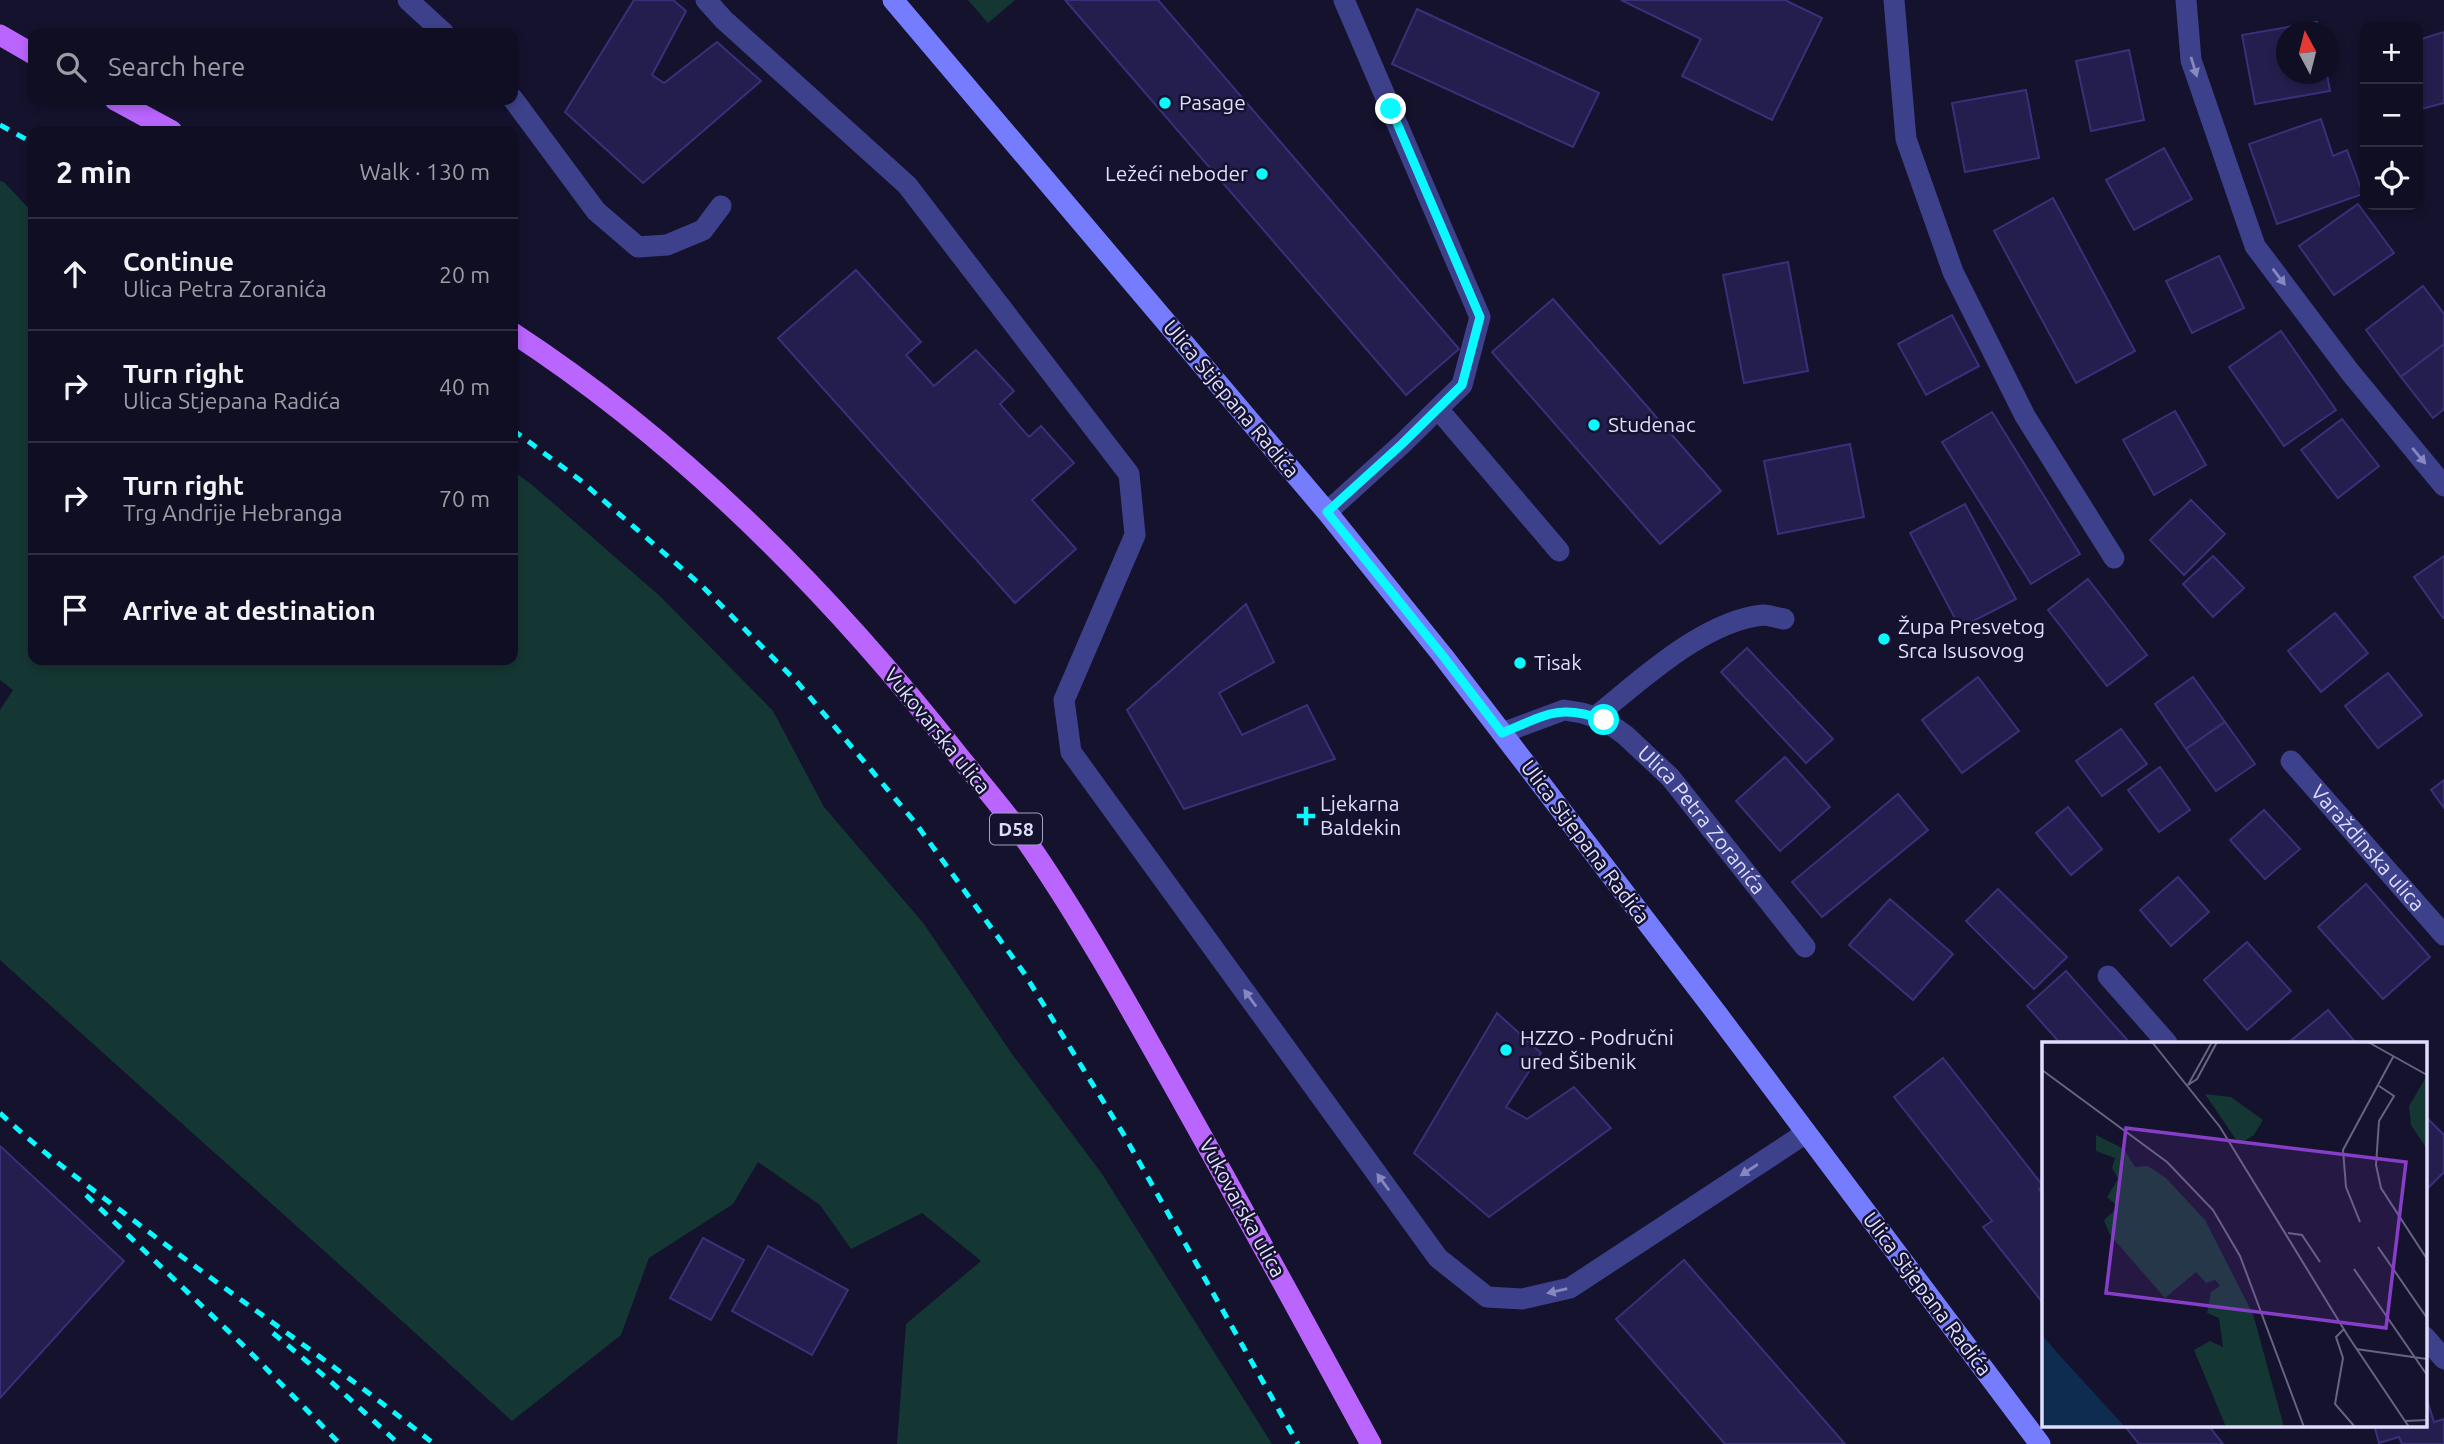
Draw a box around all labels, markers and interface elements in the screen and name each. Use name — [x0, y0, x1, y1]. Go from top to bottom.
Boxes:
north arrow — [2276, 21, 2339, 84]
map controls — [2360, 21, 2423, 210]
button: + — [2360, 21, 2423, 84]
search box — [28, 28, 518, 105]
icon: search — [52, 48, 90, 86]
text: Search here — [108, 52, 245, 81]
one-way arrow — [2190, 57, 2200, 78]
button: − — [2360, 84, 2423, 147]
place label: Pasage — [1179, 90, 1246, 114]
route end — [1375, 93, 1406, 124]
marker: Pasage — [1157, 95, 1173, 111]
button: locate — [2360, 147, 2423, 210]
text: 2 min — [56, 155, 132, 189]
text: Walk · 130 m — [359, 159, 490, 184]
place label: Ležeći neboder — [1105, 161, 1248, 185]
marker: Ležeći neboder — [1254, 166, 1270, 182]
text: Continue — [123, 247, 234, 276]
icon: ahead — [56, 255, 94, 293]
text: 20 m — [439, 262, 490, 287]
one-way arrow — [2271, 268, 2285, 286]
text: Ulica Petra Zoranića — [123, 276, 327, 301]
street label: Ulica Stjepana Radića — [1159, 315, 1305, 482]
text: Turn right — [123, 359, 244, 388]
icon: right — [56, 367, 94, 405]
text: 40 m — [439, 374, 490, 399]
text: Ulica Stjepana Radića — [123, 388, 341, 413]
place label: Studenac — [1608, 412, 1696, 436]
marker: Studenac — [1586, 417, 1602, 433]
one-way arrow — [2412, 446, 2427, 464]
text: Turn right — [123, 471, 244, 500]
icon: right — [56, 479, 94, 517]
text: 70 m — [439, 486, 490, 511]
text: Trg Andrije Hebranga — [123, 500, 342, 525]
icon: arrive — [56, 591, 94, 629]
text: Arrive at destination — [123, 596, 376, 625]
place label: Župa Presvetog Srca Isusovog — [1898, 614, 2045, 662]
marker: Župa Presvetog Srca Isusovog — [1876, 631, 1892, 647]
place label: Tisak — [1534, 650, 1582, 674]
marker: Tisak — [1512, 655, 1528, 671]
street label: Vukovarska ulica — [880, 663, 996, 798]
route start — [1588, 704, 1619, 735]
street label: Ulica Petra Zoranića — [1633, 740, 1771, 898]
street label: Ulica Stjepana Radića — [1516, 755, 1655, 928]
street label: Varaždinska ulica — [2307, 780, 2430, 915]
place label: Ljekarna Baldekin — [1320, 791, 1401, 839]
marker: Ljekarna Baldekin — [1298, 808, 1314, 824]
road number: D58 — [990, 814, 1042, 844]
one-way arrow — [1243, 989, 1257, 1007]
place label: HZZO - Područni ured Šibenik — [1520, 1025, 1674, 1073]
marker: HZZO - Područni ured Šibenik — [1498, 1042, 1514, 1058]
inset map — [2042, 1042, 2426, 1426]
street label: Vukovarska ulica — [1195, 1134, 1291, 1281]
one-way arrow — [1740, 1163, 1758, 1177]
one-way arrow — [1376, 1173, 1390, 1191]
street label: Ulica Stjepana Radića — [1858, 1207, 1997, 1380]
one-way arrow — [1546, 1286, 1568, 1297]

